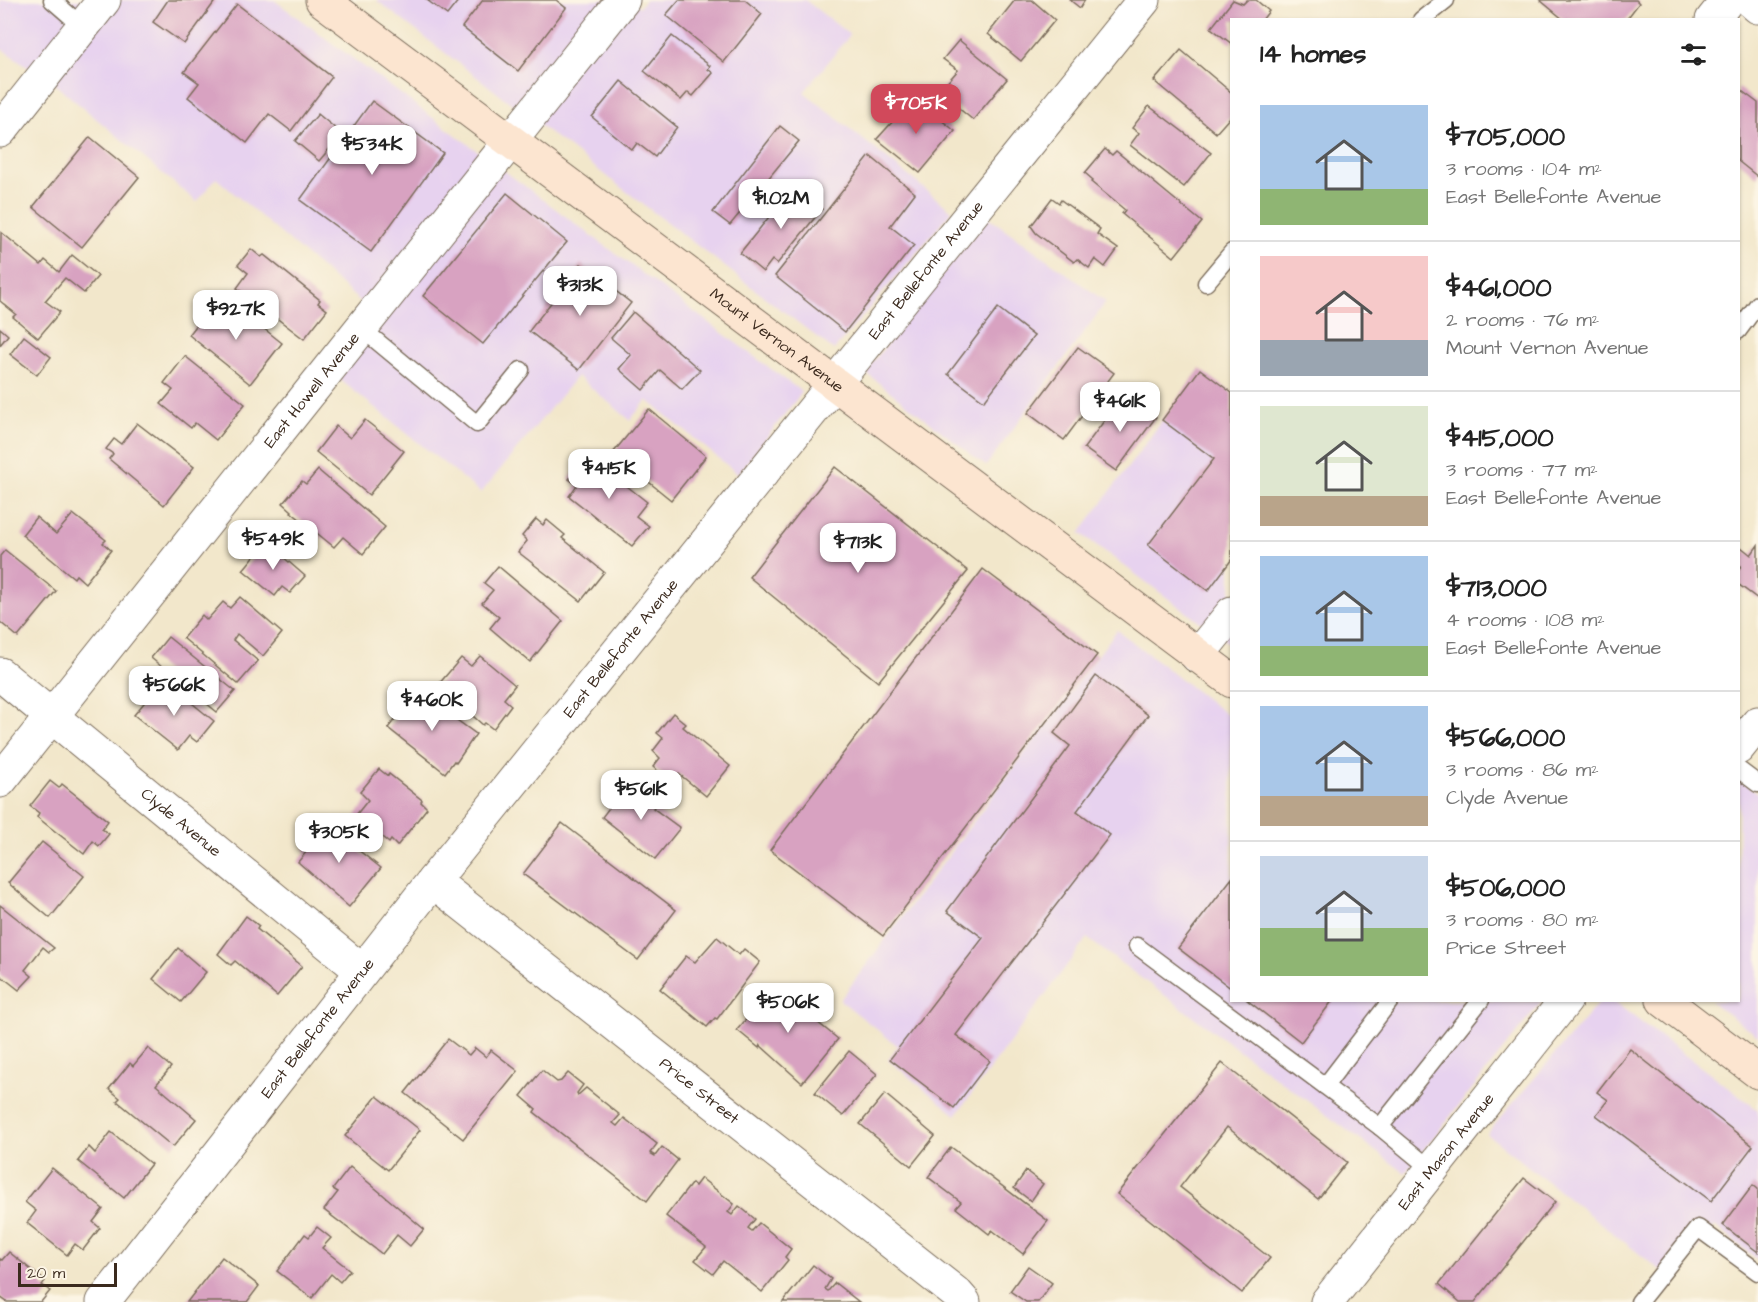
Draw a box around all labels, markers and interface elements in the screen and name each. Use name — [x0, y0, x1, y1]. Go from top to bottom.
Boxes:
text: 14 homes — [1260, 36, 1366, 72]
icon: filters — [1677, 38, 1710, 71]
pin: $705K — [874, 84, 958, 135]
text: $705K — [885, 89, 947, 117]
text: $705,000 — [1446, 119, 1565, 155]
pin: $534K — [330, 125, 414, 176]
icon: home — [1308, 129, 1380, 201]
text: $534K — [341, 130, 403, 158]
text: 3 rooms · 104 m² — [1446, 155, 1602, 183]
pin: $1.02M — [732, 179, 830, 230]
text: East Bellefonte Avenue — [1446, 183, 1661, 211]
text: $1.02M — [752, 184, 810, 212]
street label: East Bellefonte Avenue — [863, 196, 989, 344]
pin: $313K — [538, 266, 622, 317]
text: $461,000 — [1446, 270, 1552, 306]
text: $313K — [557, 271, 603, 299]
icon: home — [1308, 280, 1380, 352]
street label: Mount Vernon Avenue — [705, 283, 849, 398]
pin: $927K — [194, 290, 278, 341]
text: $927K — [207, 295, 265, 323]
text: 2 rooms · 76 m² — [1446, 306, 1599, 334]
street label: East Howell Avenue — [259, 327, 365, 453]
text: Mount Vernon Avenue — [1446, 334, 1649, 362]
pin: $461K — [1078, 382, 1162, 433]
text: $461K — [1094, 387, 1146, 415]
text: $415,000 — [1446, 420, 1554, 456]
icon: home — [1308, 430, 1380, 502]
pin: $415K — [567, 449, 651, 500]
text: $415K — [582, 454, 636, 482]
text: 3 rooms · 77 m² — [1446, 456, 1598, 484]
text: East Bellefonte Avenue — [1446, 484, 1661, 512]
pin: $549K — [231, 520, 315, 571]
pin: $713K — [816, 523, 900, 574]
text: $549K — [242, 525, 304, 553]
text: $713K — [834, 528, 882, 556]
text: $713,000 — [1446, 570, 1547, 606]
street label: East Bellefonte Avenue — [558, 574, 684, 722]
icon: home — [1308, 580, 1380, 652]
text: 4 rooms · 108 m² — [1446, 606, 1605, 634]
text: East Bellefonte Avenue — [1446, 634, 1661, 662]
pin: $566K — [132, 666, 216, 717]
text: $566K — [143, 671, 205, 699]
pin: $460K — [390, 681, 474, 732]
text: $460K — [401, 686, 463, 714]
text: $566,000 — [1446, 720, 1565, 756]
icon: home — [1308, 730, 1380, 802]
text: 3 rooms · 86 m² — [1446, 756, 1599, 784]
pin: $561K — [599, 770, 683, 821]
text: $561K — [615, 775, 667, 803]
street label: Clyde Avenue — [136, 783, 226, 862]
text: Clyde Avenue — [1446, 784, 1568, 812]
pin: $305K — [297, 813, 381, 864]
text: $305K — [309, 818, 369, 846]
text: $506,000 — [1446, 870, 1565, 906]
icon: home — [1308, 880, 1380, 952]
text: 3 rooms · 80 m² — [1446, 906, 1599, 934]
text: Price Street — [1446, 934, 1566, 962]
street label: East Bellefonte Avenue — [256, 953, 380, 1103]
pin: $506K — [746, 983, 830, 1034]
text: $506K — [757, 988, 819, 1016]
street label: Price Street — [655, 1052, 744, 1130]
street label: East Mason Avenue — [1393, 1088, 1499, 1214]
scale bar — [18, 1260, 117, 1288]
text: 20 m — [27, 1262, 65, 1284]

